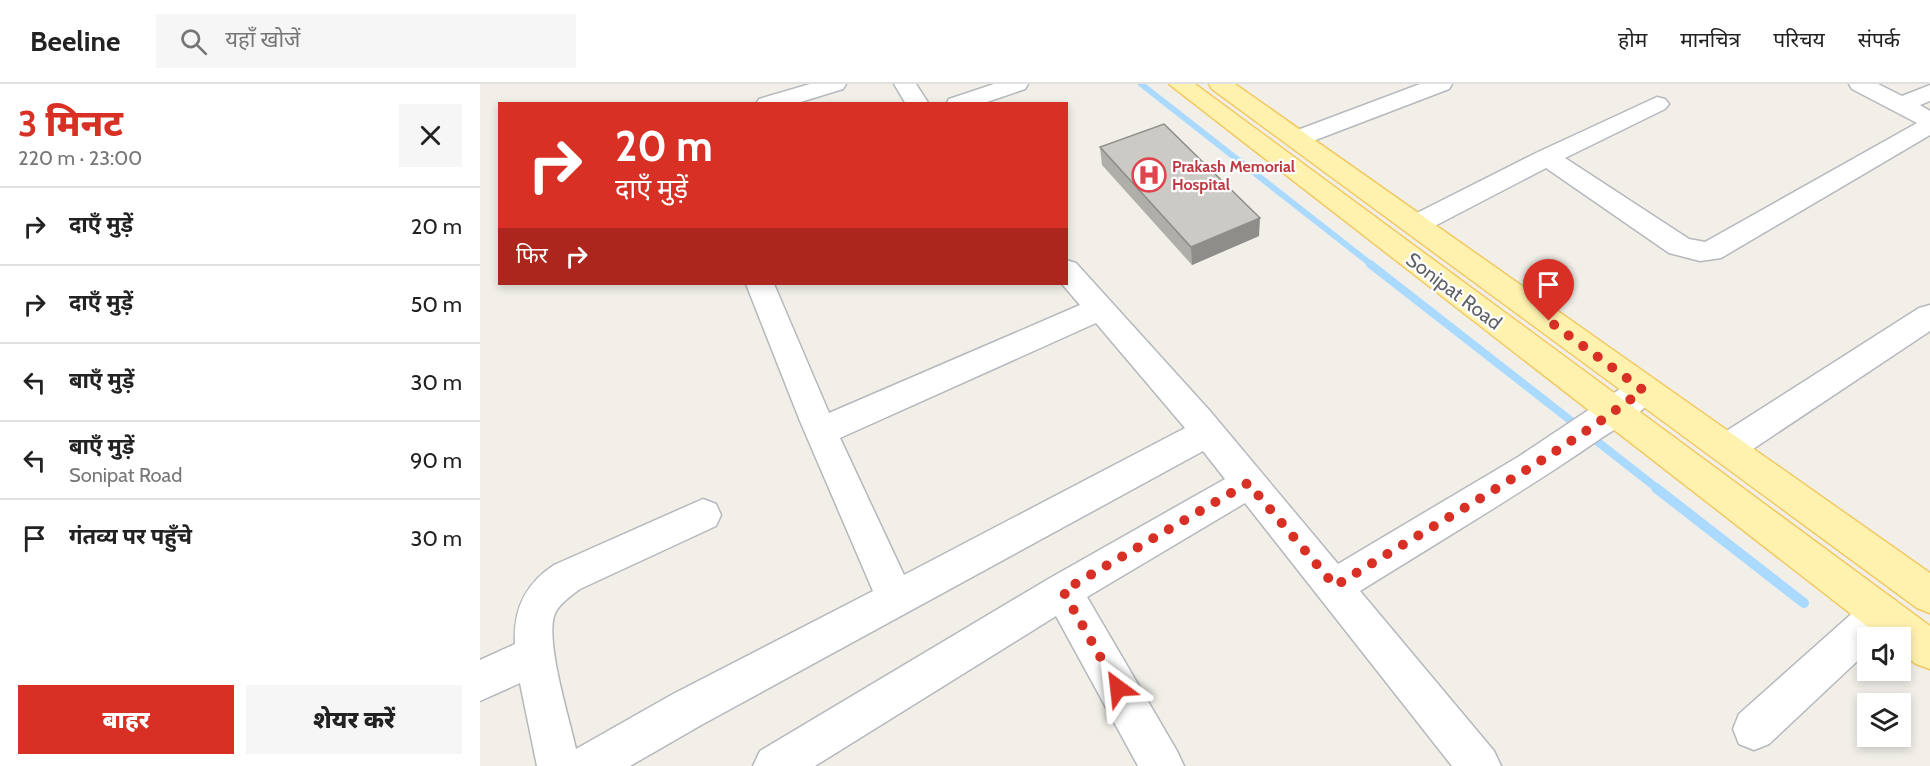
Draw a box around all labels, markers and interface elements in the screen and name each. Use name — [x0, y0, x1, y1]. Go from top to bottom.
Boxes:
search box — [156, 14, 576, 68]
text: Beeline — [30, 24, 120, 58]
icon: search — [177, 25, 210, 58]
text: यहाँ खोजें — [225, 26, 300, 53]
text: होम — [1618, 27, 1647, 52]
text: मानचित्र — [1680, 27, 1740, 52]
text: परिचय — [1773, 27, 1825, 52]
text: संपर्क — [1858, 27, 1900, 52]
text: 3 मिनट — [18, 101, 123, 145]
button: close — [399, 104, 462, 167]
text: 20 m — [615, 120, 713, 172]
icon: right — [516, 126, 594, 204]
text: 220 m · 23:00 — [18, 146, 142, 170]
hospital icon: Prakash Memorial Hospital — [1131, 157, 1167, 193]
place label: Prakash Memorial Hospital — [1172, 157, 1295, 194]
text: दाएँ मुड़ें — [615, 172, 688, 205]
icon: right — [18, 210, 51, 243]
text: दाएँ मुड़ें — [69, 211, 133, 238]
text: 20 m — [411, 213, 462, 240]
icon: right — [560, 240, 593, 273]
text: फिर — [516, 242, 548, 269]
street label: Sonipat Road — [1402, 247, 1506, 335]
pin — [1523, 259, 1574, 321]
icon: arrive — [1532, 268, 1565, 301]
icon: right — [18, 288, 51, 321]
text: दाएँ मुड़ें — [69, 289, 133, 316]
text: 50 m — [410, 291, 462, 318]
icon: left — [18, 366, 51, 399]
text: बाएँ मुड़ें — [69, 367, 134, 394]
text: 30 m — [410, 369, 462, 396]
text: बाएँ मुड़ें — [69, 433, 134, 460]
icon: left — [18, 444, 51, 477]
text: 90 m — [410, 447, 462, 474]
text: Sonipat Road — [69, 463, 182, 487]
icon: arrive — [18, 522, 51, 555]
text: गंतव्य पर पहुँचे — [69, 523, 192, 550]
text: 30 m — [410, 525, 462, 552]
map controls — [1857, 627, 1911, 747]
button: sound — [1857, 627, 1911, 681]
position arrow — [1086, 656, 1150, 720]
button: बाहर — [18, 685, 234, 754]
button: शेयर करें — [246, 685, 462, 754]
button: layers — [1857, 693, 1911, 747]

